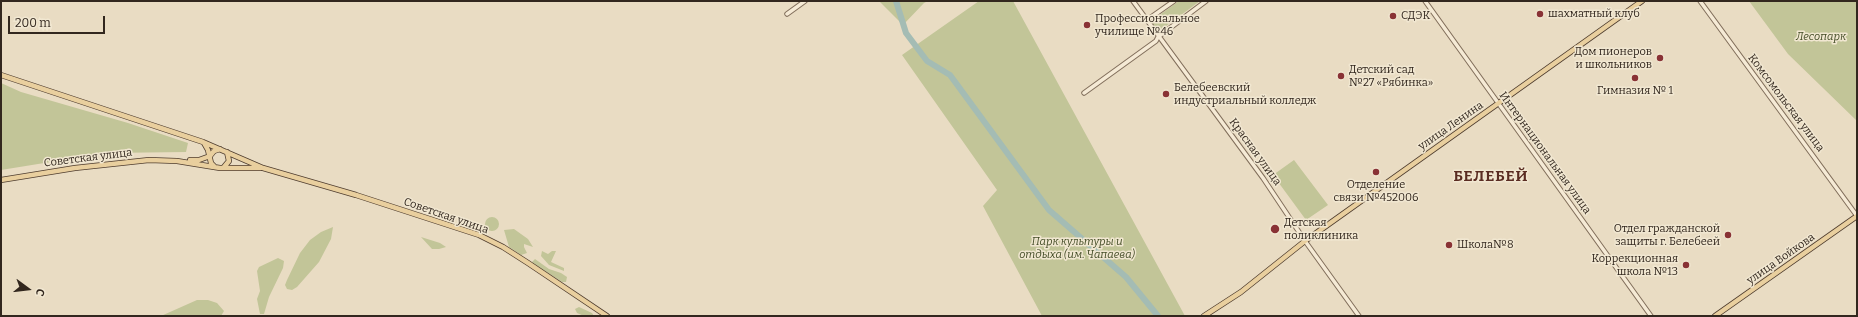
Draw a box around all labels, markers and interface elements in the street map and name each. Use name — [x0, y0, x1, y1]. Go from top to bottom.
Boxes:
place label: шахматный клуб — [1548, 7, 1640, 21]
scale bar — [10, 8, 107, 34]
place label: СДЭК — [1401, 9, 1430, 23]
marker: шахматный клуб — [1535, 9, 1545, 19]
marker: СДЭК — [1388, 11, 1398, 21]
place label: Профессиональное училище №46 — [1095, 12, 1200, 38]
text: 200 m — [15, 16, 51, 30]
marker: Профессиональное училище №46 — [1082, 20, 1092, 30]
park label: Лесопарк — [1796, 30, 1846, 44]
place label: Дом пионеров и школьников — [1575, 45, 1652, 71]
street label: Комсомольская улица — [1745, 52, 1827, 154]
marker: Дом пионеров и школьников — [1655, 53, 1665, 63]
place label: Детский сад №27 «Рябинка» — [1349, 63, 1433, 89]
marker: Детский сад №27 «Рябинка» — [1336, 71, 1346, 81]
marker: Гимназия № 1 — [1630, 73, 1640, 83]
place label: Белебеевский индустриальный колледж — [1174, 81, 1316, 107]
place label: Гимназия № 1 — [1597, 84, 1673, 98]
marker: Белебеевский индустриальный колледж — [1161, 89, 1171, 99]
street label: Интернациональная улица — [1496, 89, 1594, 217]
street label: улица Ленина — [1416, 99, 1486, 153]
street label: Красная улица — [1226, 116, 1284, 188]
street label: Советская улица — [43, 146, 133, 170]
marker: Отделение связи №452006 — [1371, 167, 1381, 177]
district label: БЕЛЕБЕЙ — [1453, 168, 1529, 186]
place label: Отделение связи №452006 — [1334, 178, 1418, 204]
street label: Советская улица — [402, 195, 490, 237]
place label: Детская поликлиника — [1284, 216, 1358, 242]
place label: Отдел гражданской защиты г. Белебеей — [1614, 222, 1720, 248]
marker: Детская поликлиника — [1269, 223, 1281, 235]
marker: Отдел гражданской защиты г. Белебеей — [1723, 230, 1733, 240]
street label: улица Войкова — [1745, 231, 1817, 287]
park label: Парк культуры и отдыха (им. Чапаева) — [1019, 235, 1135, 261]
place label: Школа№8 — [1457, 238, 1514, 252]
marker: Школа№8 — [1444, 240, 1454, 250]
place label: Коррекционная школа №13 — [1591, 252, 1678, 278]
marker: Коррекционная школа №13 — [1681, 260, 1691, 270]
north arrow — [8, 269, 48, 309]
text: С — [33, 287, 47, 297]

